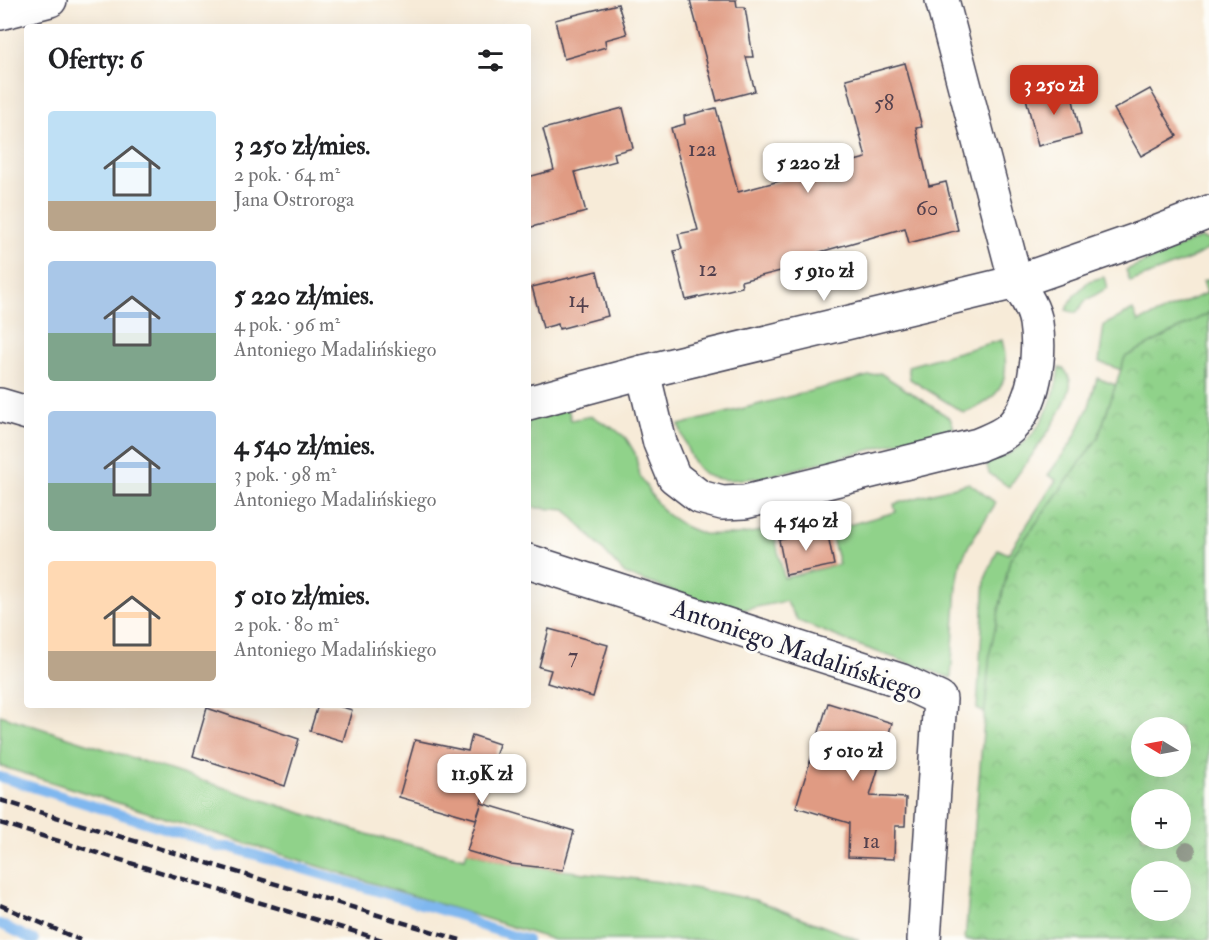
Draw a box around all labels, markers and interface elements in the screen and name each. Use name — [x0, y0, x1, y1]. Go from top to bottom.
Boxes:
text: Oferty: 6 — [48, 44, 143, 76]
icon: filters — [474, 44, 507, 77]
pin: 3 250 zł — [992, 65, 1116, 116]
text: 3 250 zł — [1024, 72, 1084, 97]
house number: 58 — [874, 89, 894, 117]
text: 3 250 zł/mies. — [234, 130, 370, 162]
icon: home — [96, 135, 168, 207]
house number: 12a — [688, 135, 717, 163]
pin: 5 220 zł — [746, 143, 870, 194]
text: 5 220 zł — [777, 150, 839, 175]
text: 2 pok. · 64 m² — [234, 162, 340, 187]
text: Jana Ostroroga — [234, 187, 354, 212]
house number: 60 — [916, 194, 938, 222]
pin: 5 910 zł — [762, 251, 886, 302]
house number: 12 — [698, 255, 718, 283]
text: 5 910 zł — [794, 258, 854, 283]
text: 5 220 zł/mies. — [234, 280, 374, 312]
icon: home — [96, 285, 168, 357]
house number: 14 — [568, 286, 589, 314]
text: 4 pok. · 96 m² — [234, 312, 340, 337]
text: Antoniego Madalińskiego — [234, 337, 436, 362]
text: 4 540 zł/mies. — [234, 430, 375, 462]
icon: home — [96, 435, 168, 507]
text: 3 pok. · 98 m² — [234, 462, 336, 487]
text: Antoniego Madalińskiego — [234, 487, 436, 512]
pin: 4 540 zł — [744, 501, 868, 552]
text: 4 540 zł — [774, 508, 838, 533]
text: 5 010 zł/mies. — [234, 580, 370, 612]
icon: home — [96, 585, 168, 657]
street label: Antoniego Madalińskiego — [667, 592, 927, 708]
text: 2 pok. · 80 m² — [234, 612, 339, 637]
text: Antoniego Madalińskiego — [234, 637, 436, 662]
house number: 7 — [568, 642, 578, 670]
north arrow — [1131, 717, 1191, 777]
map controls — [1131, 717, 1191, 921]
pin: 5 010 zł — [791, 731, 915, 782]
text: 5 010 zł — [823, 738, 883, 763]
pin: 11.9K zł — [420, 754, 544, 805]
text: 11.9K zł — [451, 761, 513, 786]
button: + — [1131, 789, 1191, 849]
house number: 1a — [863, 827, 880, 855]
button: − — [1131, 861, 1191, 921]

